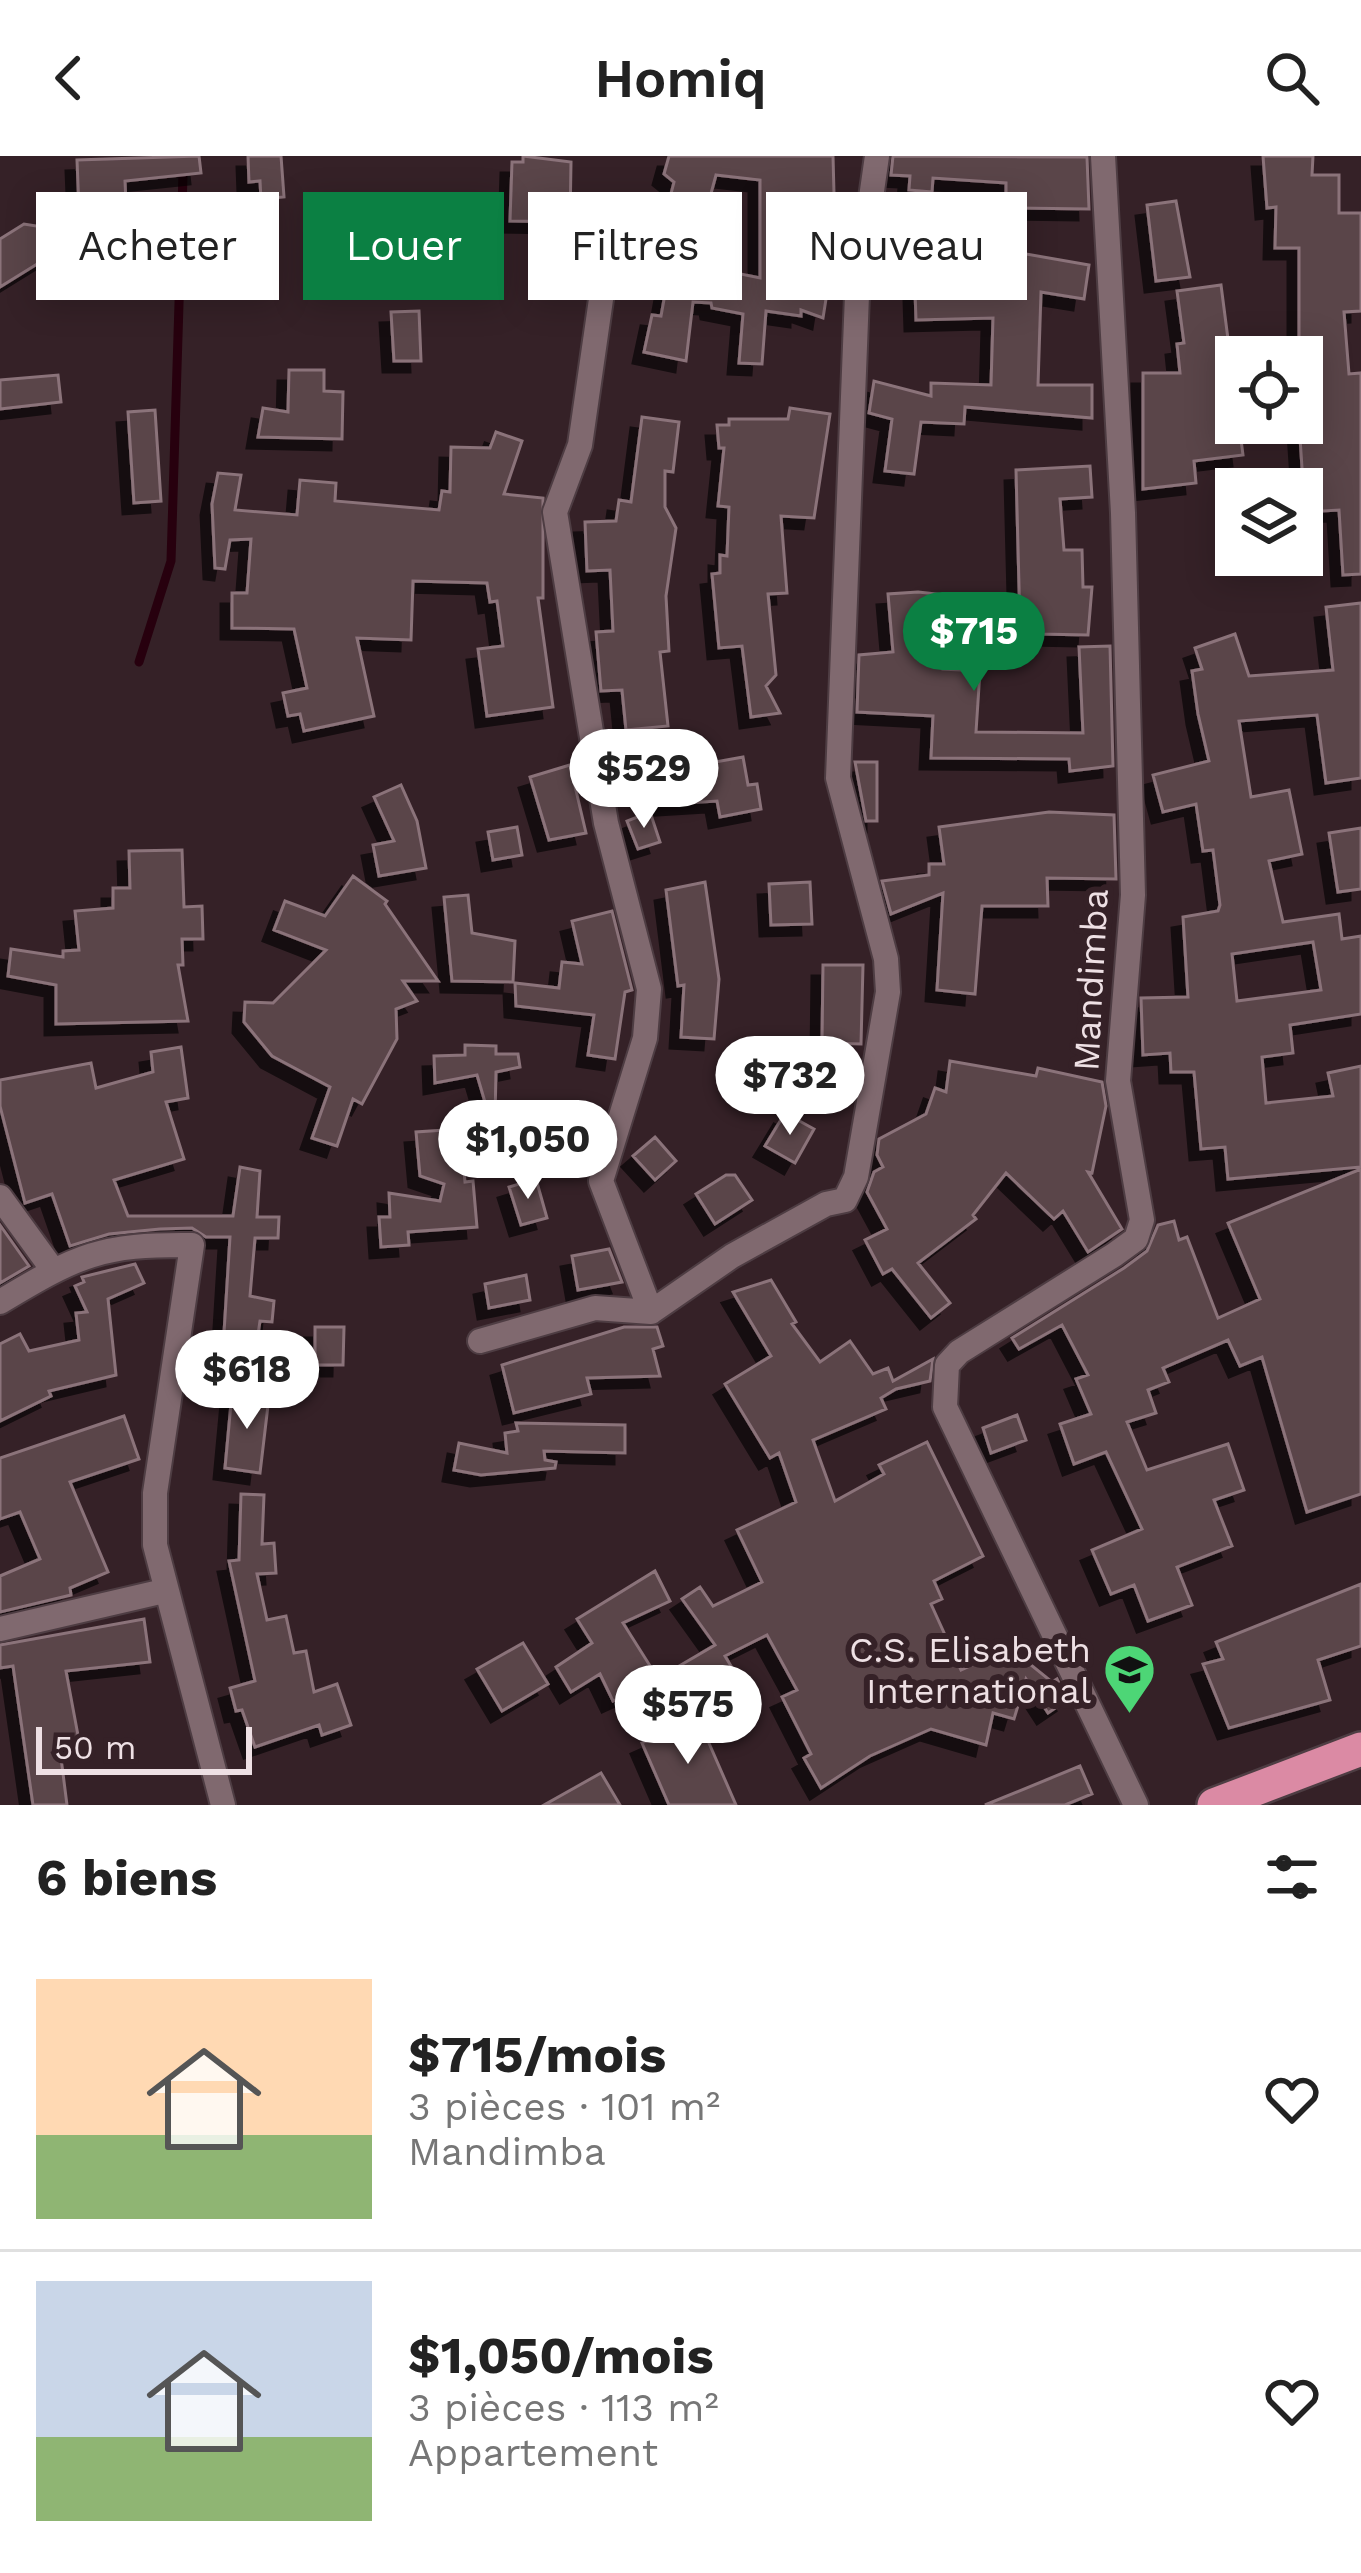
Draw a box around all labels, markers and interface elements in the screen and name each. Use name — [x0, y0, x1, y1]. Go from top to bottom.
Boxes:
icon: back — [36, 45, 102, 111]
icon: search — [1259, 45, 1325, 111]
text: Homiq — [594, 47, 767, 110]
chip: Acheter — [36, 192, 279, 300]
chip: Louer — [303, 192, 504, 300]
chip: Filtres — [528, 192, 742, 300]
chip: Nouveau — [766, 192, 1027, 300]
map controls — [1215, 336, 1323, 576]
button: locate — [1215, 336, 1323, 444]
button: layers — [1215, 468, 1323, 576]
pin: $715 — [903, 592, 1045, 694]
text: $715 — [930, 608, 1018, 653]
pin: $529 — [573, 729, 715, 831]
text: $529 — [596, 745, 692, 790]
street label: Mandimba — [1065, 888, 1117, 1072]
pin: $732 — [719, 1036, 861, 1138]
text: $732 — [742, 1052, 838, 1097]
pin: $1,050 — [430, 1100, 626, 1202]
text: $1,050 — [465, 1116, 591, 1161]
pin: $618 — [176, 1330, 318, 1432]
text: $618 — [202, 1346, 292, 1391]
place label: C.S. Elisabeth International — [849, 1629, 1091, 1712]
school or university icon: C.S. Elisabeth International — [1102, 1642, 1158, 1716]
pin: $575 — [617, 1665, 759, 1767]
text: $575 — [642, 1681, 734, 1726]
scale bar — [36, 1721, 252, 1774]
text: 50 m — [54, 1728, 136, 1767]
icon: filters — [1259, 1844, 1325, 1910]
text: 6 biens — [36, 1848, 217, 1907]
text: $715/mois — [408, 2025, 666, 2084]
icon: home — [132, 2027, 276, 2171]
icon: heart — [1259, 2066, 1325, 2132]
text: 3 pièces · 101 m² — [408, 2084, 720, 2129]
text: Mandimba — [408, 2129, 606, 2174]
text: $1,050/mois — [408, 2326, 714, 2385]
icon: home — [132, 2329, 276, 2473]
icon: heart — [1259, 2368, 1325, 2434]
text: 3 pièces · 113 m² — [408, 2385, 719, 2430]
text: Appartement — [408, 2430, 658, 2475]

